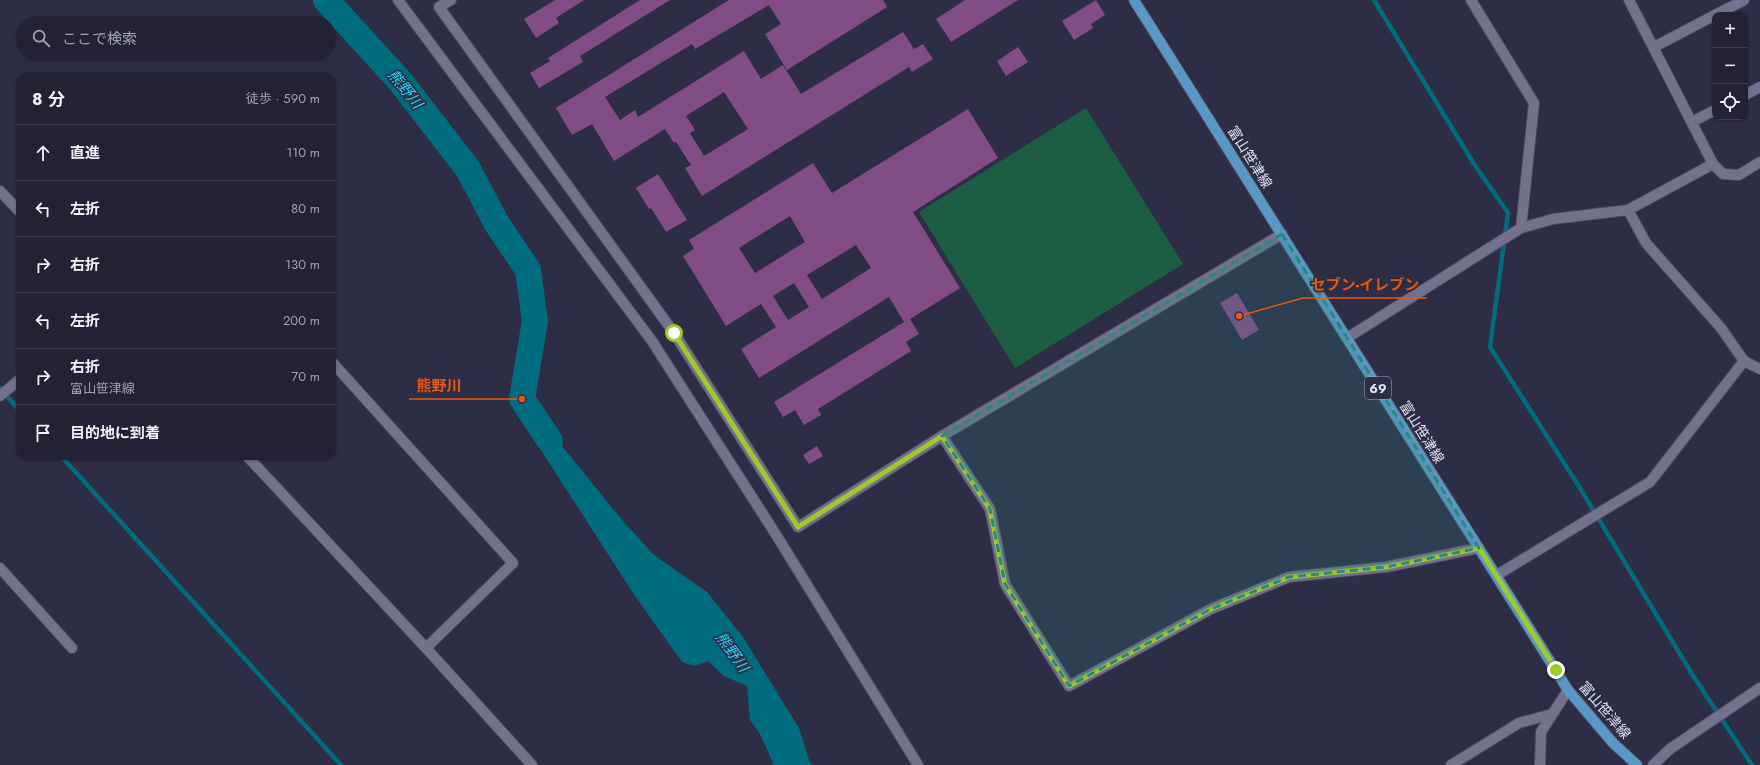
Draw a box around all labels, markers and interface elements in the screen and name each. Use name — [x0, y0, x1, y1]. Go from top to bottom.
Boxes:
map controls — [1712, 12, 1748, 120]
button: + — [1712, 12, 1748, 48]
search box — [16, 16, 336, 60]
icon: search — [30, 27, 52, 49]
text: ここで検索 — [62, 28, 137, 50]
button: − — [1712, 48, 1748, 84]
water label: 熊野川 — [382, 65, 429, 115]
button: locate — [1712, 84, 1748, 120]
text: 8 分 — [32, 87, 65, 111]
text: 徒歩 · 590 m — [246, 89, 320, 108]
street label: 富山笹津線 — [1223, 122, 1277, 192]
icon: ahead — [32, 142, 54, 164]
text: 直進 — [70, 142, 100, 164]
text: 110 m — [286, 143, 320, 162]
icon: left — [32, 198, 54, 220]
text: 左折 — [70, 198, 100, 220]
text: 80 m — [291, 199, 320, 218]
icon: right — [32, 254, 54, 276]
text: 右折 — [70, 254, 100, 276]
text: 130 m — [285, 255, 320, 274]
callout: セブン-イレブン — [1303, 271, 1427, 298]
text: セブン-イレブン — [1311, 274, 1419, 296]
icon: left — [32, 310, 54, 332]
text: 左折 — [70, 310, 100, 332]
text: 200 m — [283, 311, 320, 330]
route start — [665, 324, 683, 342]
text: 右折 — [70, 356, 100, 378]
icon: right — [32, 366, 54, 388]
text: 70 m — [291, 367, 320, 386]
callout: 熊野川 — [409, 372, 470, 399]
text: 熊野川 — [416, 375, 462, 397]
road number: 69 — [1365, 377, 1391, 399]
text: 富山笹津線 — [70, 379, 135, 398]
street label: 富山笹津線 — [1395, 397, 1449, 467]
icon: arrive — [32, 422, 54, 444]
text: 目的地に到着 — [70, 422, 160, 444]
water label: 熊野川 — [710, 627, 755, 678]
route end — [1547, 661, 1565, 679]
street label: 富山笹津線 — [1574, 677, 1636, 743]

